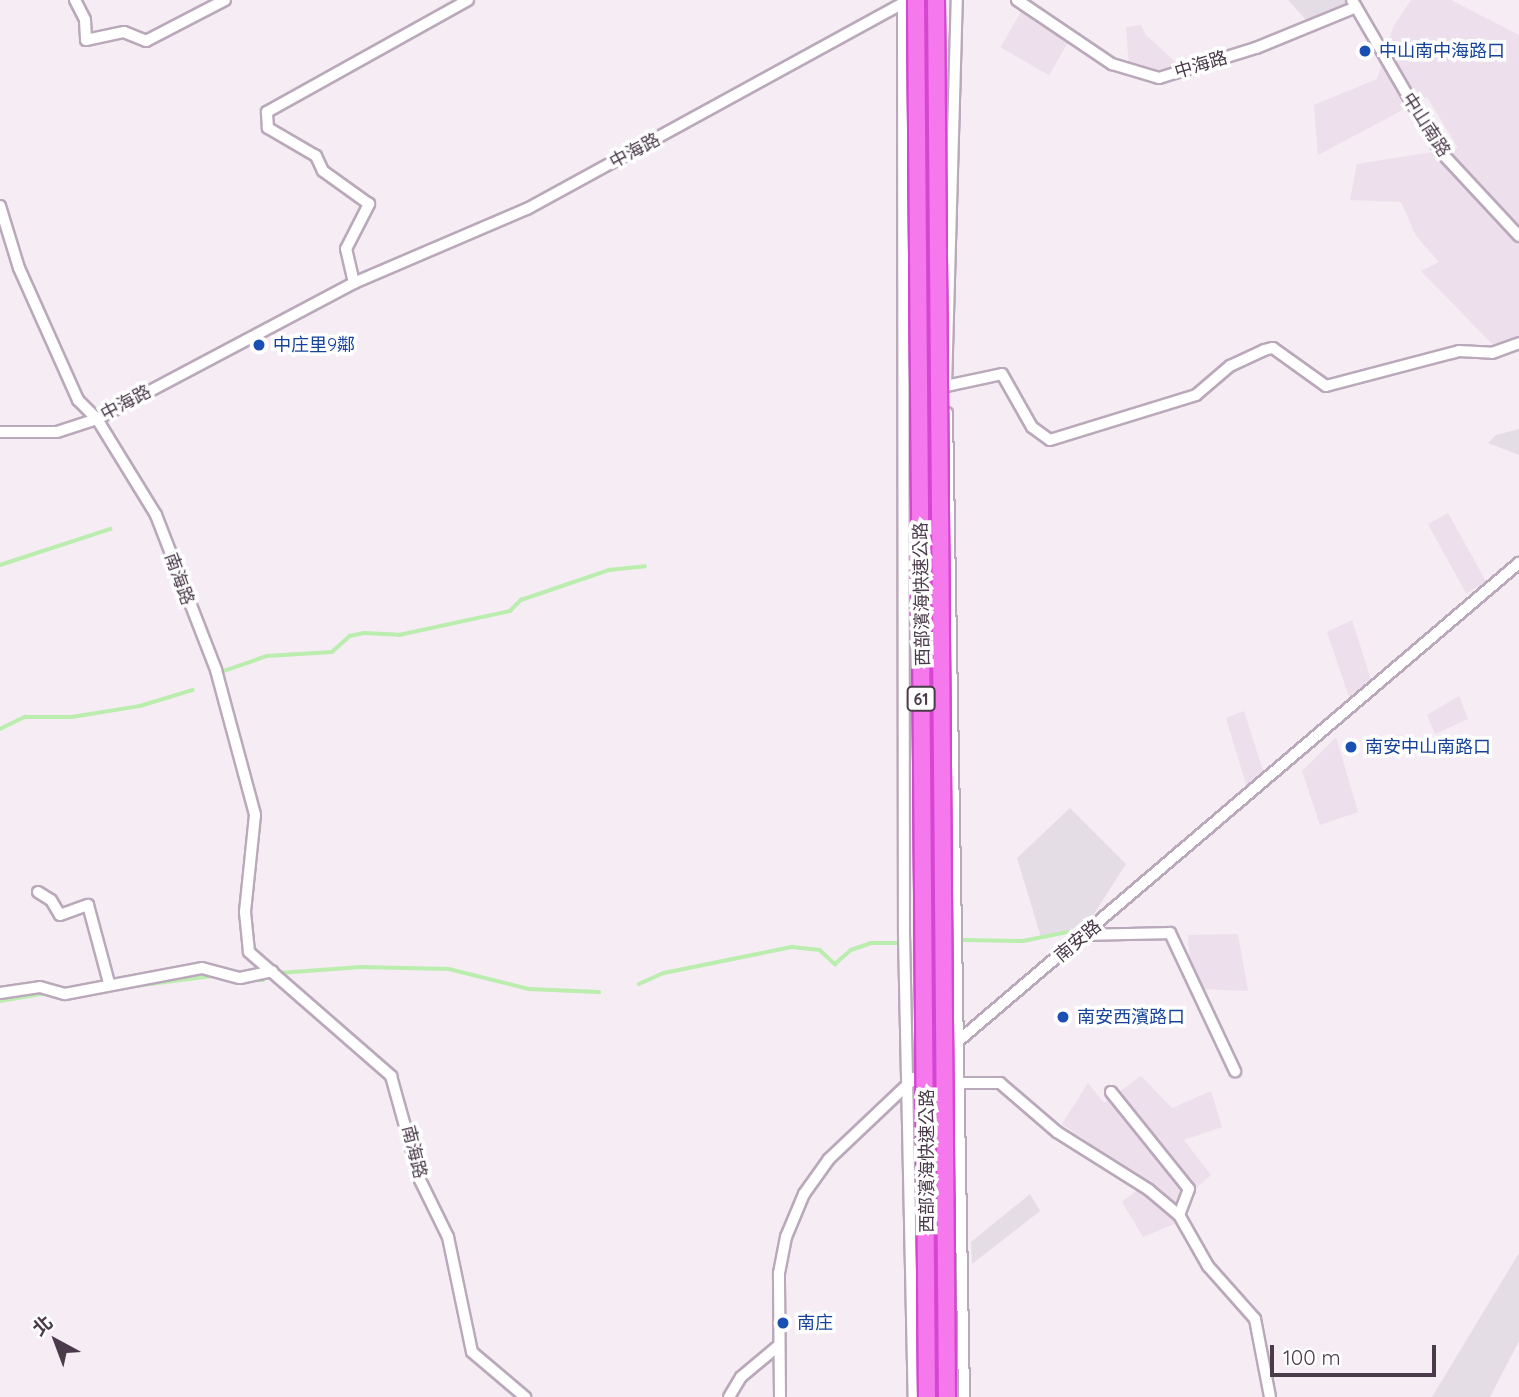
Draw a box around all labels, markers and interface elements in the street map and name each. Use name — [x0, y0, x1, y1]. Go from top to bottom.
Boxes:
place label: 中山南中海路口 — [1379, 40, 1505, 62]
marker: 中山南中海路口 — [1357, 43, 1373, 59]
street label: 中海路 — [1172, 47, 1230, 83]
street label: 中山南路 — [1397, 89, 1455, 161]
street label: 中海路 — [606, 129, 664, 173]
place label: 中庄里9鄰 — [273, 334, 355, 356]
marker: 中庄里9鄰 — [251, 337, 267, 353]
street label: 中海路 — [97, 381, 155, 425]
street label: 西部濱海快速公路 — [910, 522, 934, 666]
street label: 南海路 — [160, 550, 198, 608]
road number: 61 — [905, 686, 937, 712]
place label: 南安中山南路口 — [1365, 736, 1491, 758]
marker: 南安中山南路口 — [1343, 739, 1359, 755]
street label: 南安路 — [1050, 915, 1106, 967]
place label: 南安西濱路口 — [1077, 1006, 1185, 1028]
marker: 南安西濱路口 — [1055, 1009, 1071, 1025]
street label: 西部濱海快速公路 — [916, 1089, 938, 1233]
street label: 南海路 — [397, 1123, 431, 1181]
north arrow — [21, 1306, 91, 1376]
text: 北 — [27, 1310, 57, 1340]
place label: 南庄 — [797, 1312, 833, 1334]
marker: 南庄 — [775, 1315, 791, 1331]
scale bar — [1274, 1330, 1440, 1374]
text: 100 m — [1283, 1344, 1341, 1370]

